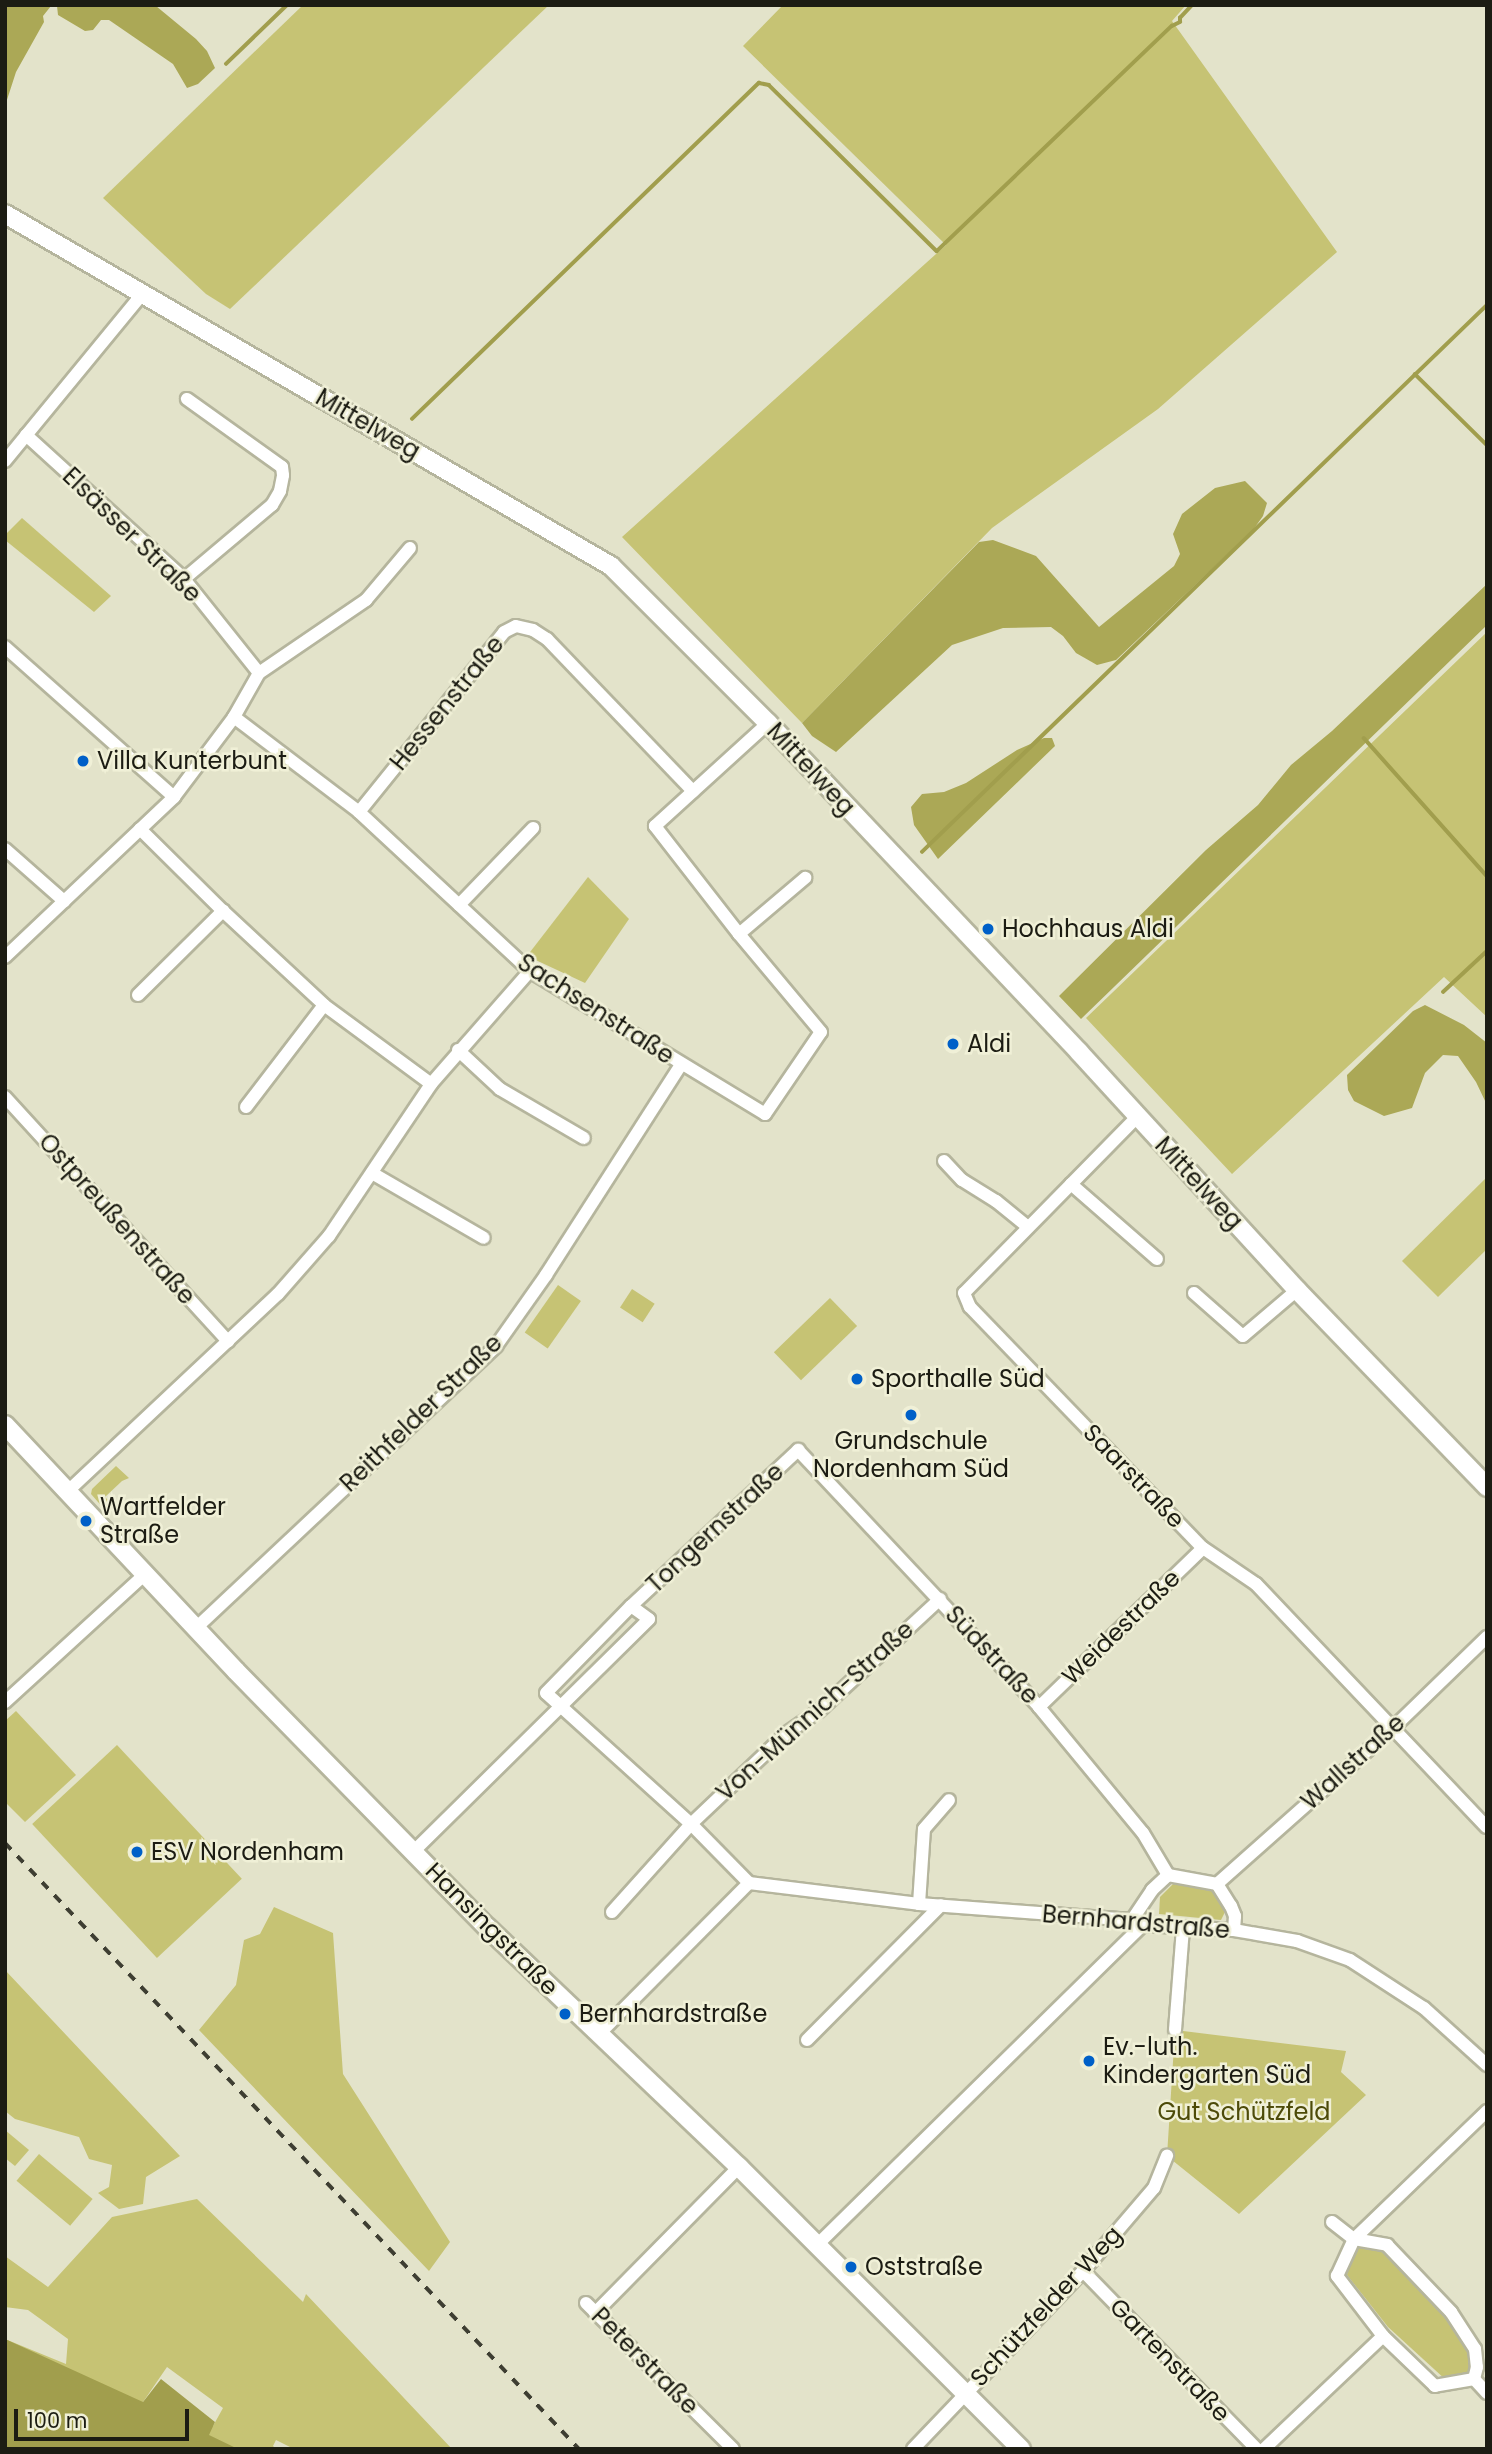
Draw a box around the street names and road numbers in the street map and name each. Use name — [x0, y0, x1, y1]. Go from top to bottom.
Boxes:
street label: Mittelweg — [311, 383, 425, 465]
street label: Elsässer Straße — [57, 462, 207, 608]
street label: Hessenstraße — [384, 630, 510, 776]
street label: Mittelweg — [761, 717, 861, 821]
street label: Sachsenstraße — [512, 948, 680, 1070]
street label: Ostpreußenstraße — [33, 1128, 201, 1310]
street label: Mittelweg — [1149, 1131, 1249, 1235]
street label: Reithfelder Straße — [334, 1328, 508, 1498]
street label: Saarstraße — [1077, 1418, 1191, 1534]
street label: Tongernstraße — [641, 1457, 789, 1599]
street label: Weidestraße — [1056, 1564, 1186, 1690]
street label: Südstraße — [939, 1600, 1045, 1710]
street label: Von-Münnich-Straße — [711, 1615, 919, 1807]
street label: Wallstraße — [1295, 1708, 1411, 1816]
street label: Hansingstraße — [420, 1857, 564, 2001]
street label: Bernhardstraße — [1041, 1899, 1231, 1945]
street label: Schützfelder Weg — [964, 2220, 1128, 2392]
street label: Gartenstraße — [1104, 2292, 1236, 2428]
street label: Peterstraße — [586, 2302, 704, 2420]

